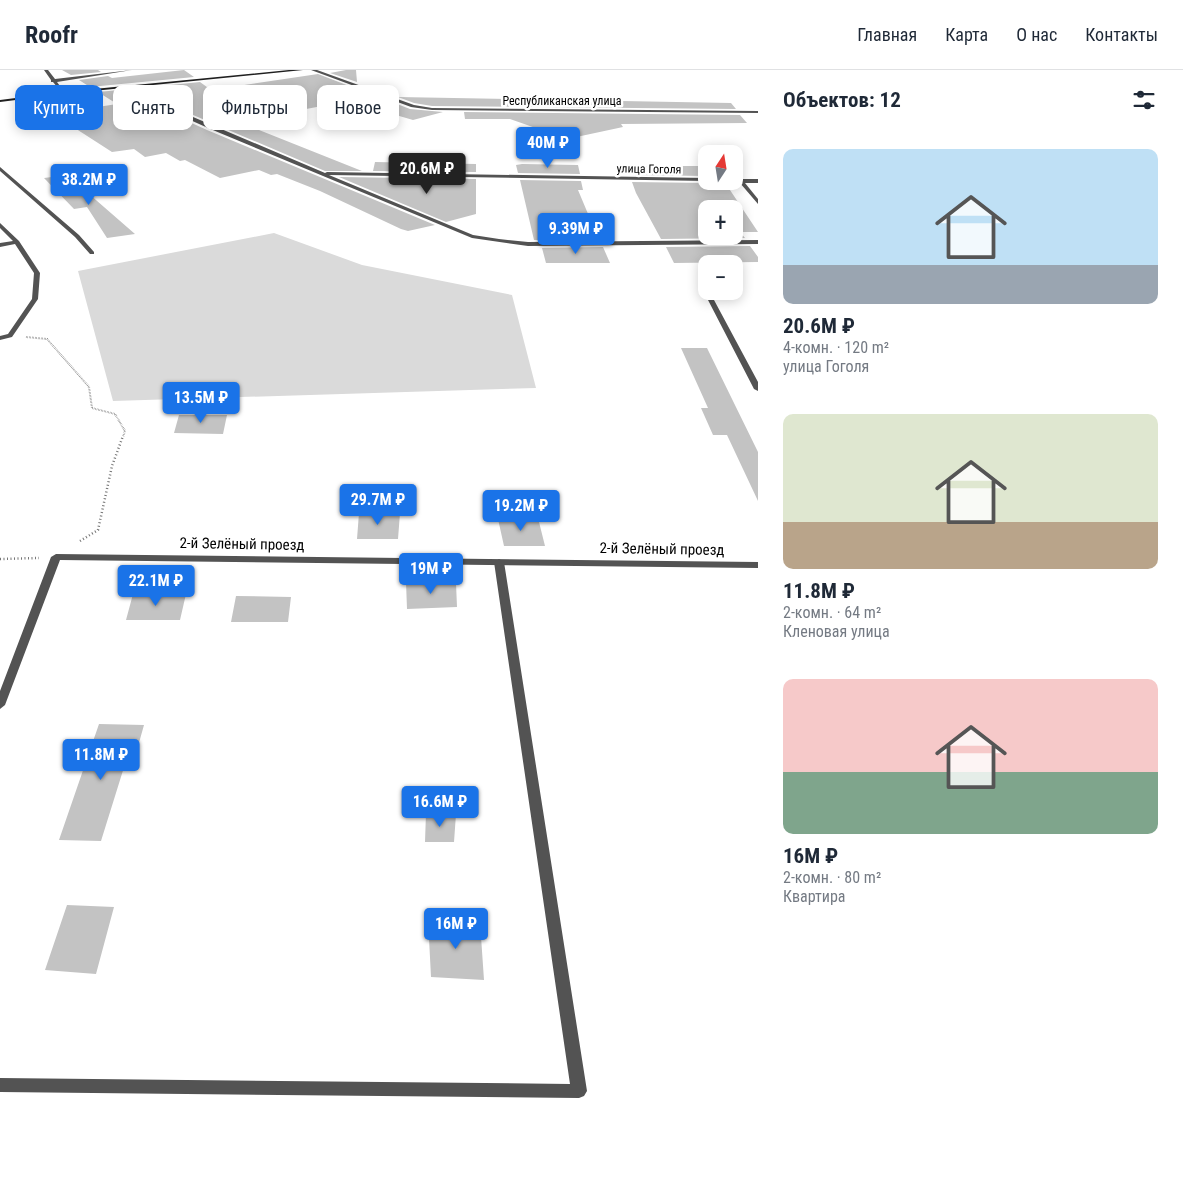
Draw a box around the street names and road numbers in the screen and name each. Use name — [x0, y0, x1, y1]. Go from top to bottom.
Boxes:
street label: Республиканская улица — [502, 94, 622, 108]
street label: улица Гоголя — [616, 161, 682, 177]
street label: 2-й Зелёный проезд — [179, 534, 305, 554]
street label: 2-й Зелёный проезд — [599, 539, 725, 559]

